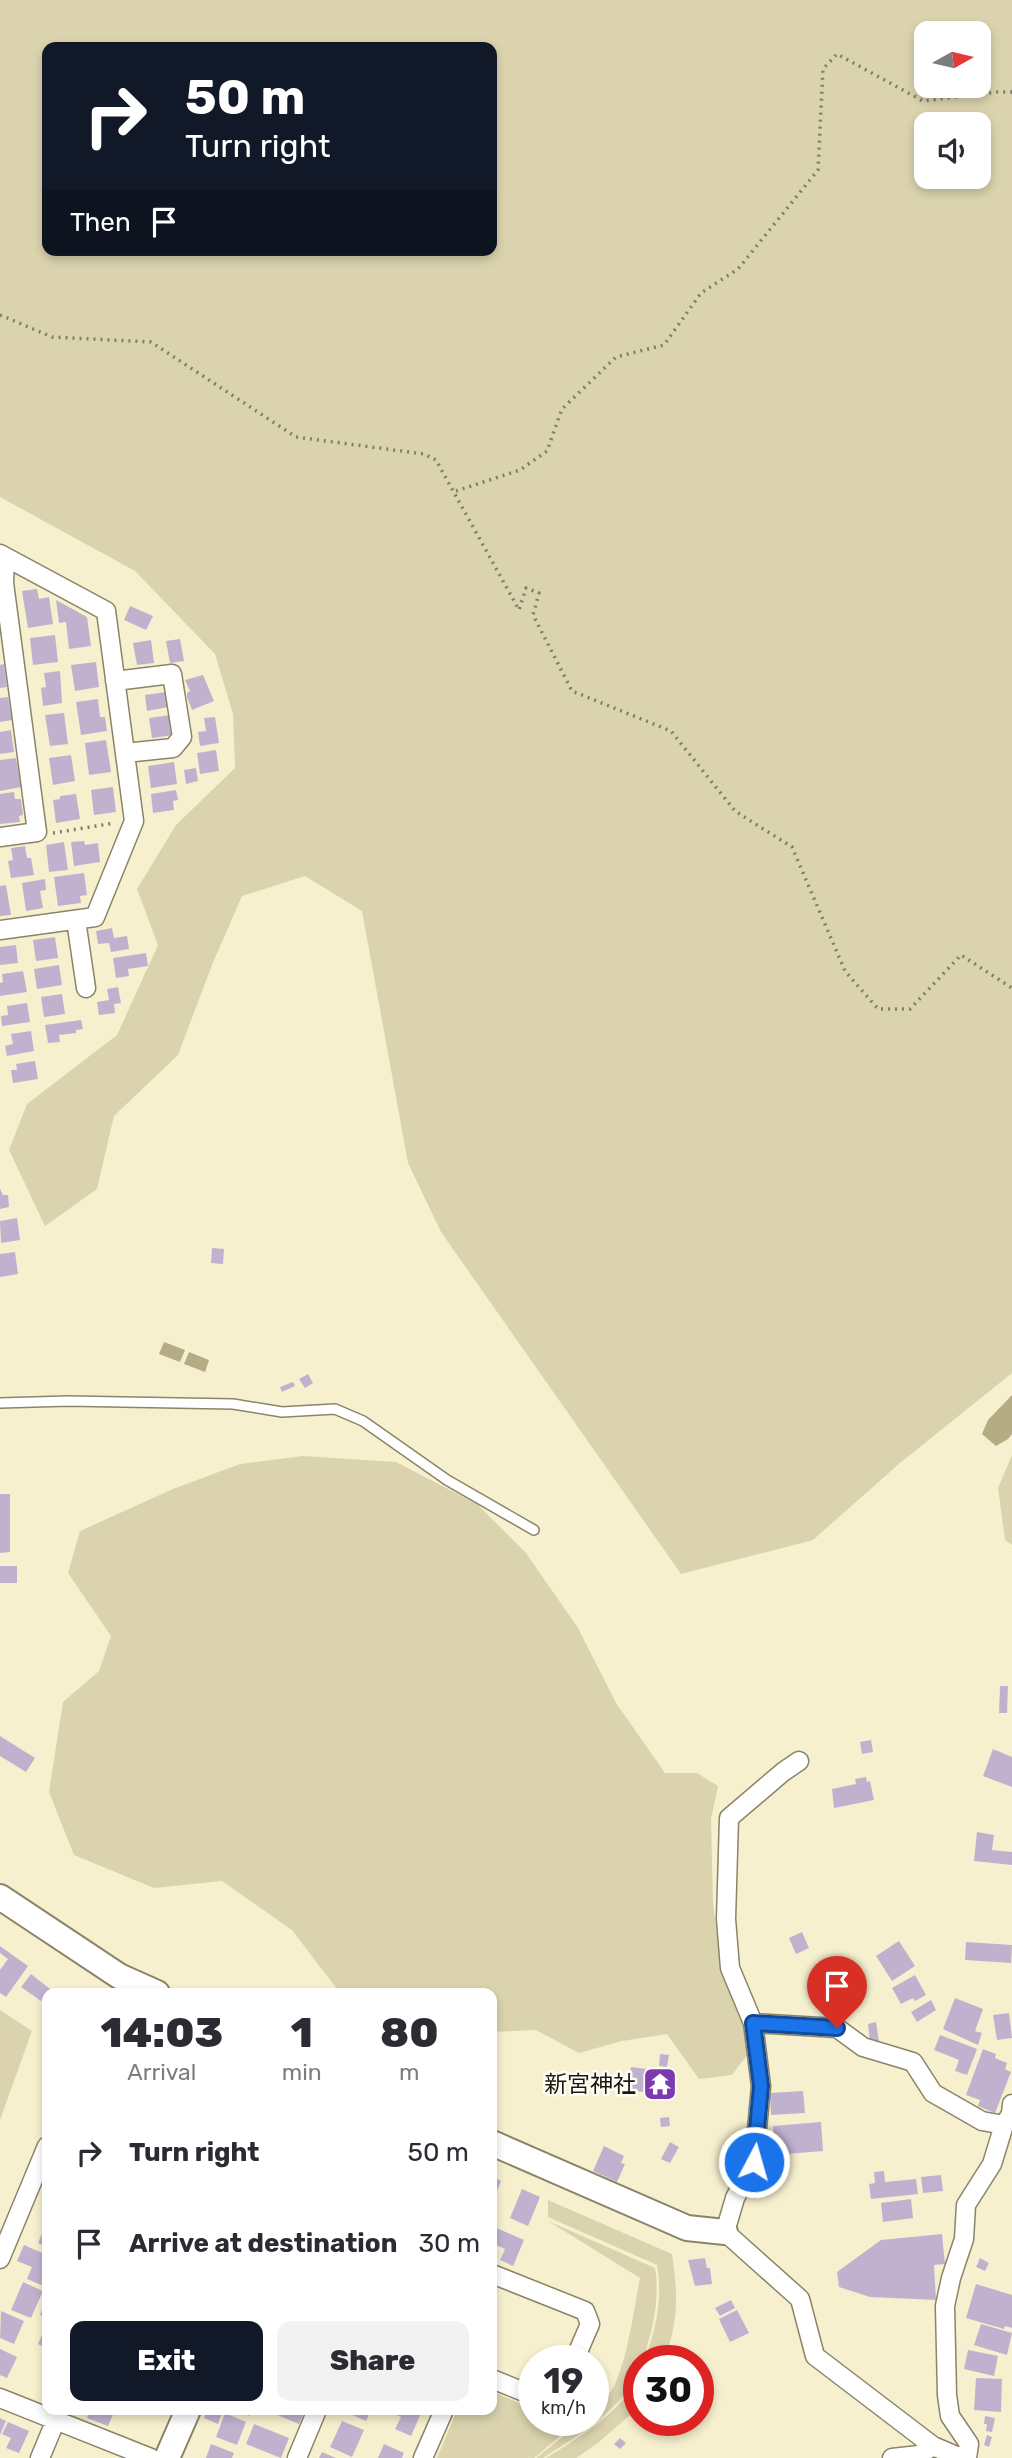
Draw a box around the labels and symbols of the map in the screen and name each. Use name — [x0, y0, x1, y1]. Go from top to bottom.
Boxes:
north arrow — [914, 21, 990, 98]
pin — [807, 1956, 867, 2028]
temple icon: 新宮神社 — [641, 2065, 679, 2103]
place label: 新宮神社 — [544, 2070, 636, 2098]
position arrow — [717, 2125, 791, 2199]
speed limit sign: 30 — [623, 2345, 714, 2436]

